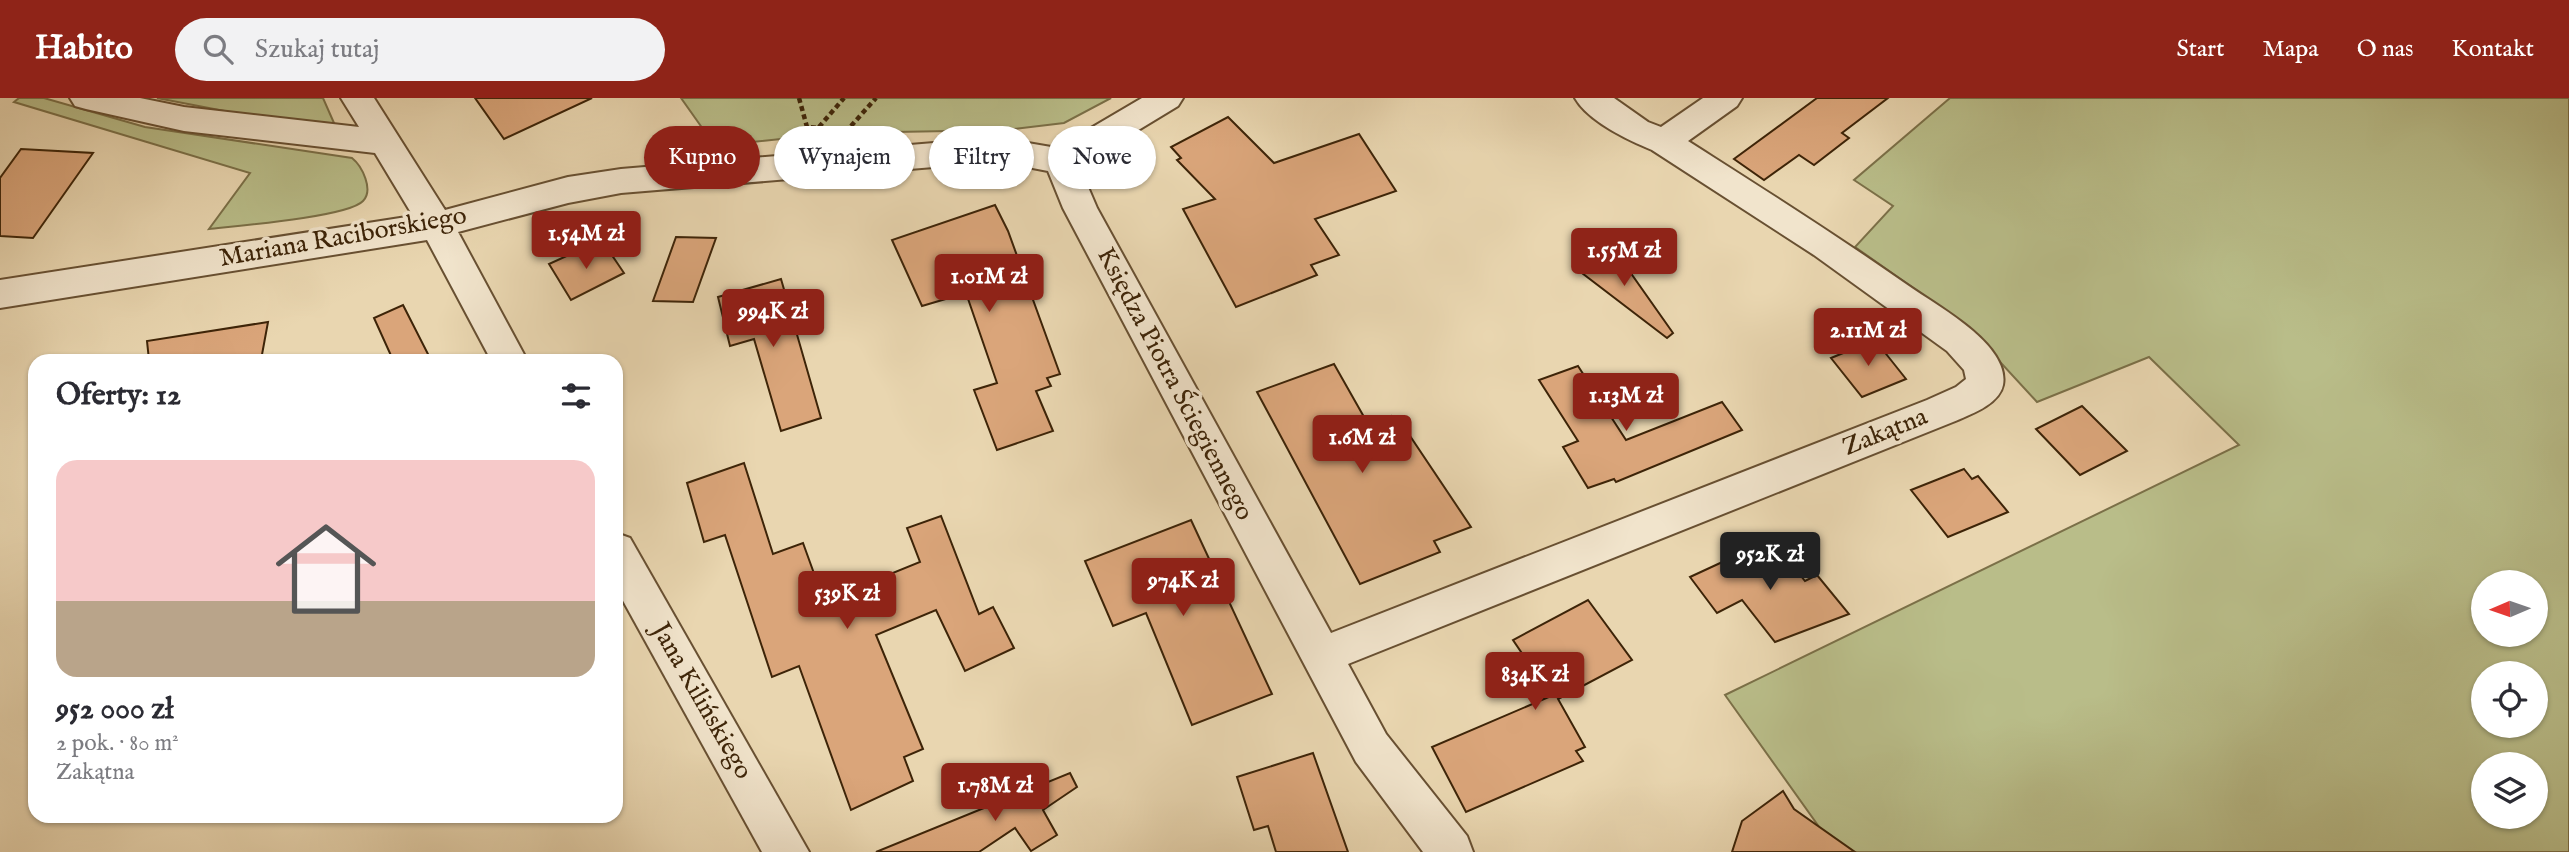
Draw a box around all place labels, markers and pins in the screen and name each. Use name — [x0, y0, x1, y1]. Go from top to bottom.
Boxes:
pin: 1.54M zł — [514, 212, 658, 271]
pin: 1.55M zł — [1552, 228, 1696, 288]
pin: 1.01M zł — [917, 254, 1061, 314]
pin: 994K zł — [708, 289, 838, 349]
pin: 2.11M zł — [1796, 308, 1940, 368]
pin: 1.13M zł — [1554, 374, 1698, 433]
pin: 1.6M zł — [1297, 416, 1427, 475]
pin: 952K zł — [1705, 532, 1835, 592]
pin: 974K zł — [1118, 559, 1248, 618]
pin: 539K zł — [782, 572, 912, 631]
pin: 834K zł — [1470, 652, 1600, 712]
pin: 1.78M zł — [923, 764, 1067, 823]

